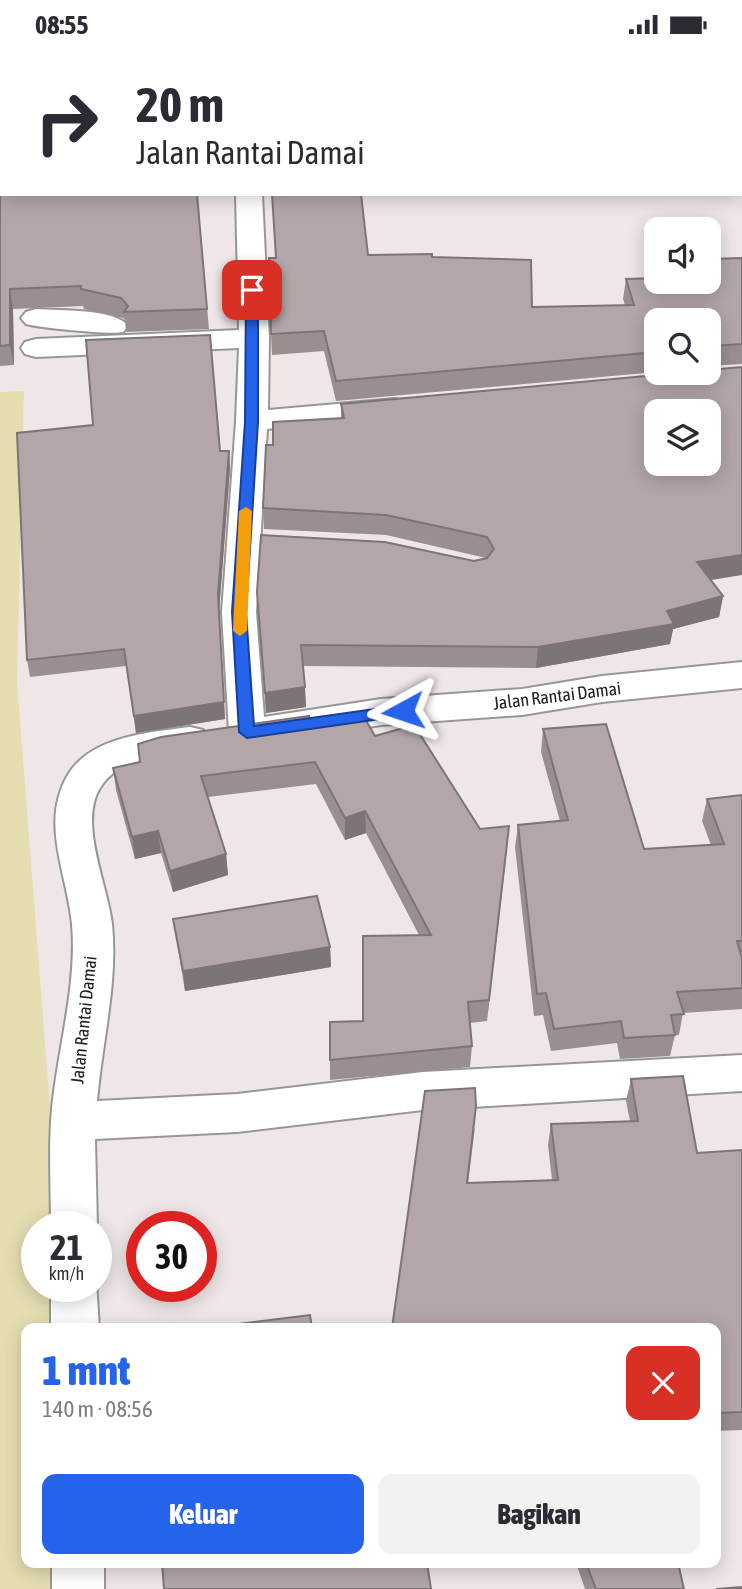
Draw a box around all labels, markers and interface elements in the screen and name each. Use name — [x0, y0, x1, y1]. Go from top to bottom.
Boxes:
text: 08:55 — [35, 10, 89, 40]
text: 20 m — [136, 76, 224, 132]
icon: right — [21, 77, 112, 168]
text: Jalan Rantai Damai — [136, 134, 365, 171]
map controls — [644, 217, 721, 476]
button: sound — [644, 217, 721, 294]
pin — [222, 260, 282, 320]
icon: arrive — [233, 271, 271, 309]
button: search — [644, 308, 721, 385]
button: layers — [644, 399, 721, 476]
position arrow — [366, 674, 440, 748]
street label: Jalan Rantai Damai — [492, 677, 622, 714]
street label: Jalan Rantai Damai — [66, 955, 101, 1085]
speed limit sign: 30 — [126, 1211, 217, 1302]
text: 21 — [50, 1227, 83, 1267]
text: km/h — [49, 1263, 84, 1284]
text: 1 mnt — [42, 1346, 130, 1394]
button: close — [626, 1346, 700, 1420]
text: 140 m · 08:56 — [42, 1396, 153, 1422]
button: Keluar — [42, 1474, 364, 1554]
button: Bagikan — [378, 1474, 700, 1554]

